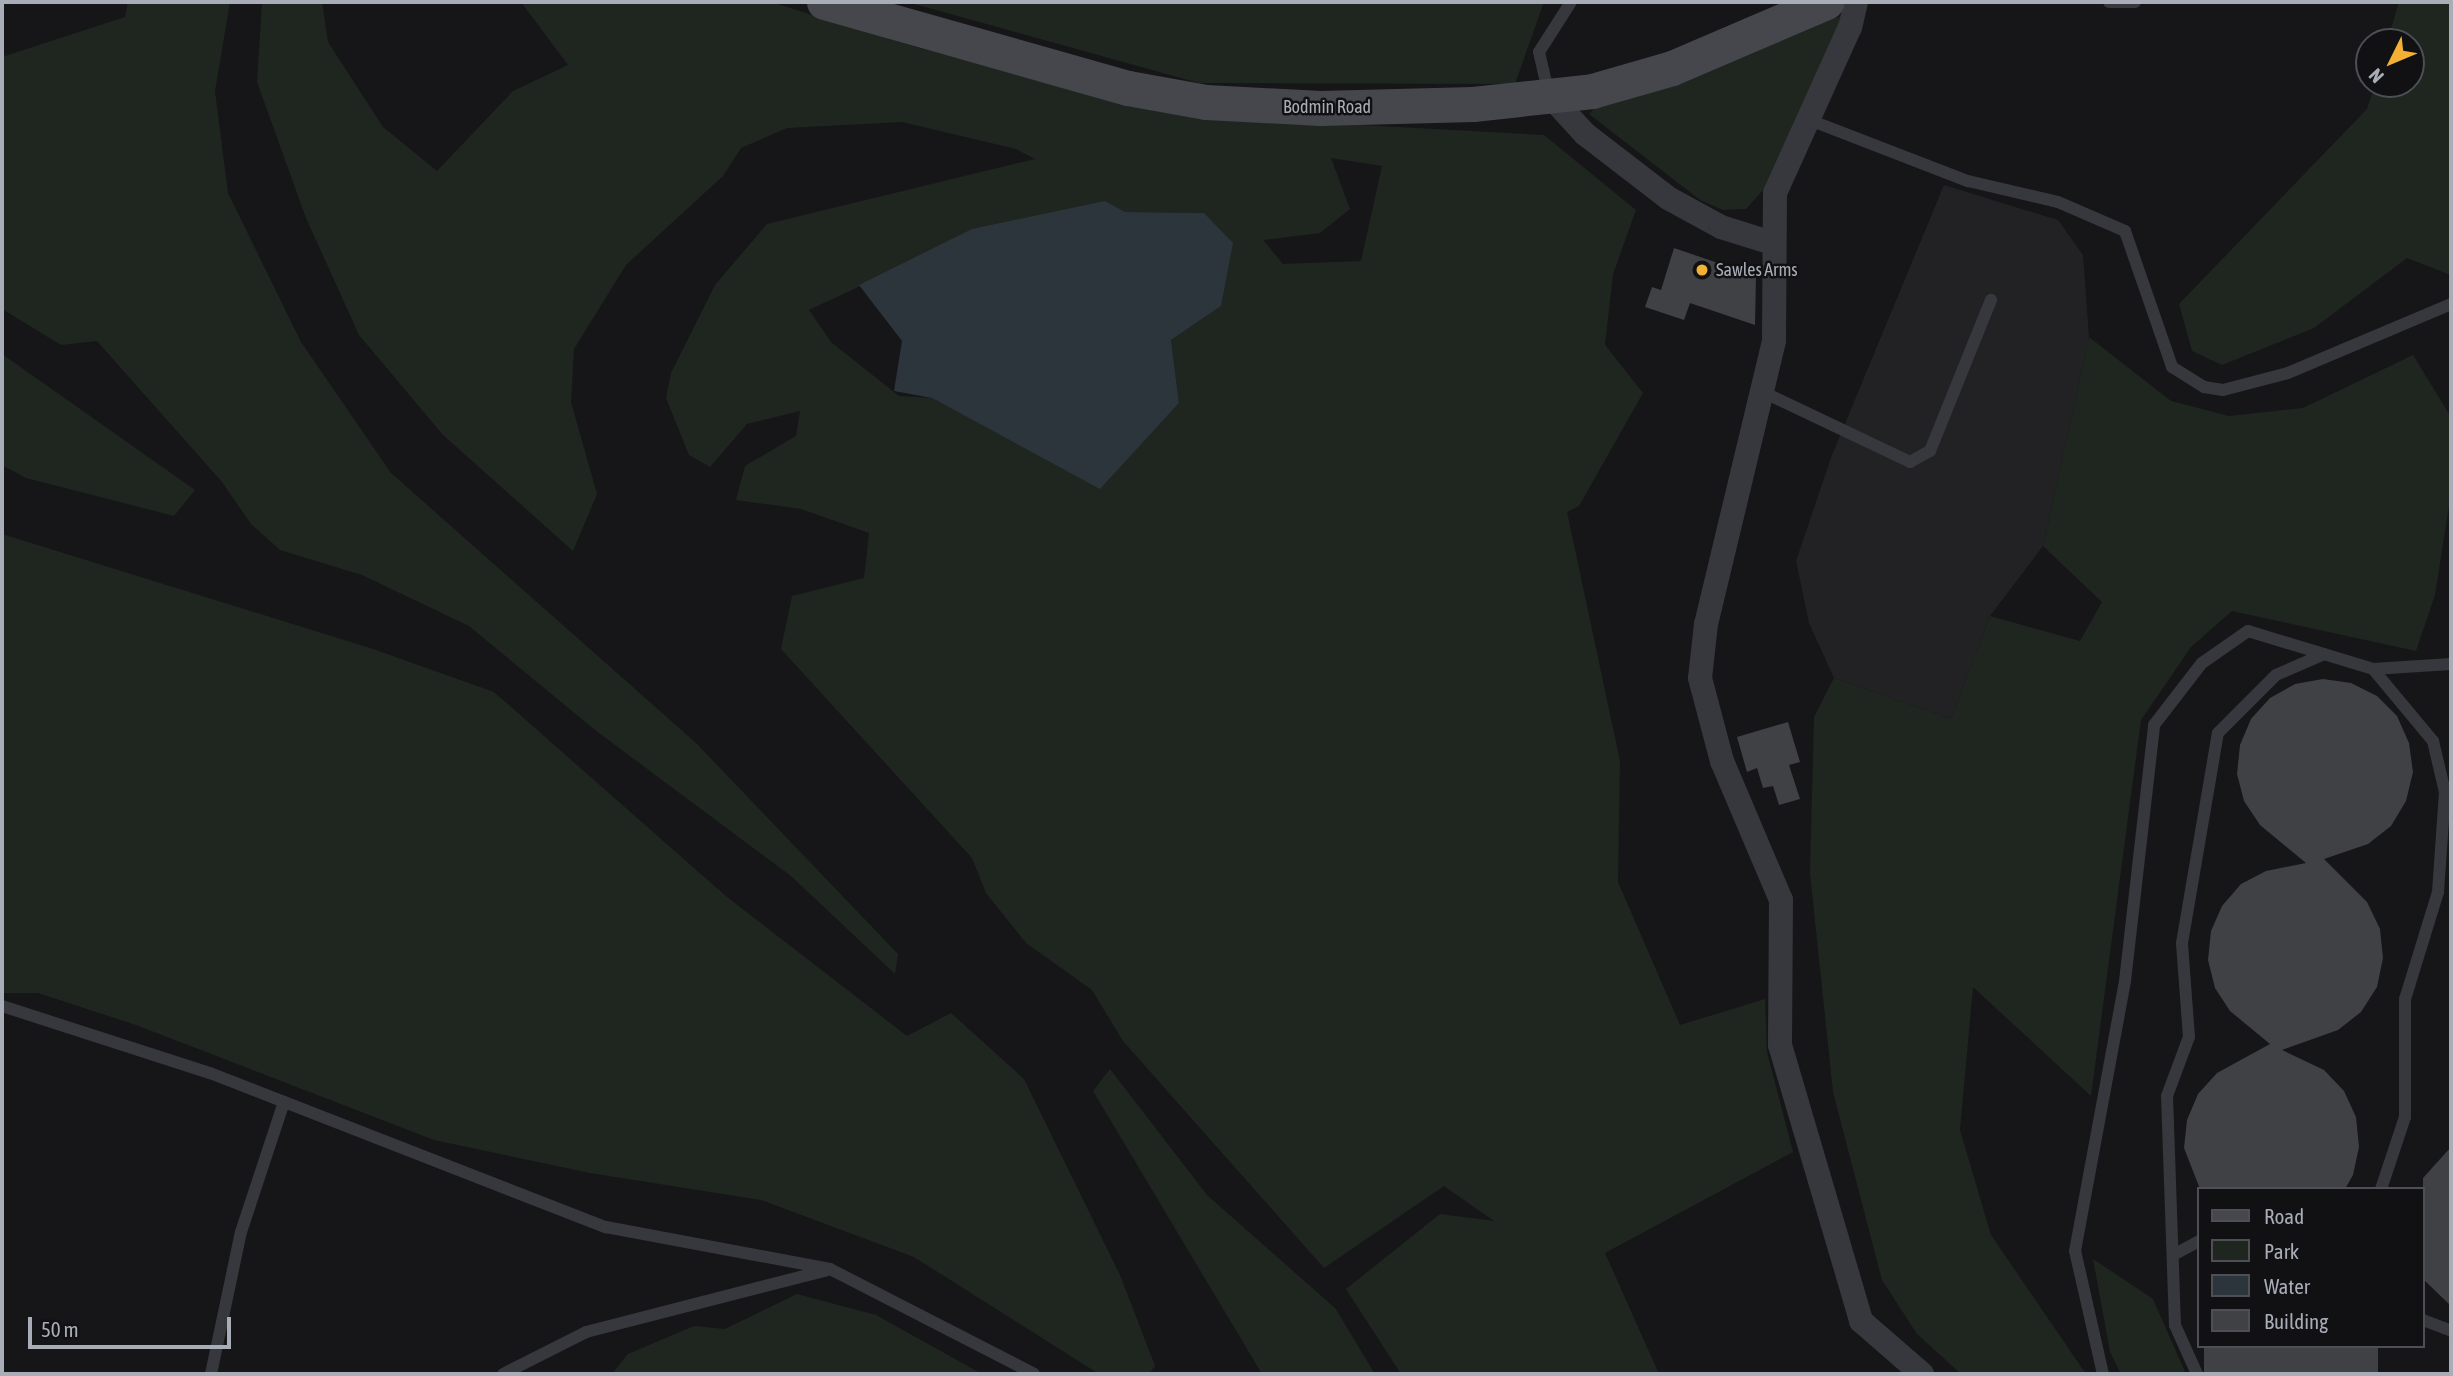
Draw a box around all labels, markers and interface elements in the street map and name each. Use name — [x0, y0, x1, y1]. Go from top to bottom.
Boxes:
north arrow — [2355, 28, 2425, 98]
text: N — [2364, 64, 2388, 88]
street label: Bodmin Road — [1283, 96, 1371, 118]
place label: Sawles Arms — [1716, 259, 1798, 281]
marker: Sawles Arms — [1694, 262, 1710, 278]
legend — [2198, 1187, 2425, 1348]
text: Road — [2264, 1204, 2304, 1228]
text: Park — [2264, 1239, 2299, 1263]
text: Water — [2264, 1274, 2310, 1298]
scale bar — [32, 1302, 234, 1346]
text: Building — [2264, 1309, 2328, 1333]
text: 50 m — [41, 1317, 79, 1341]

